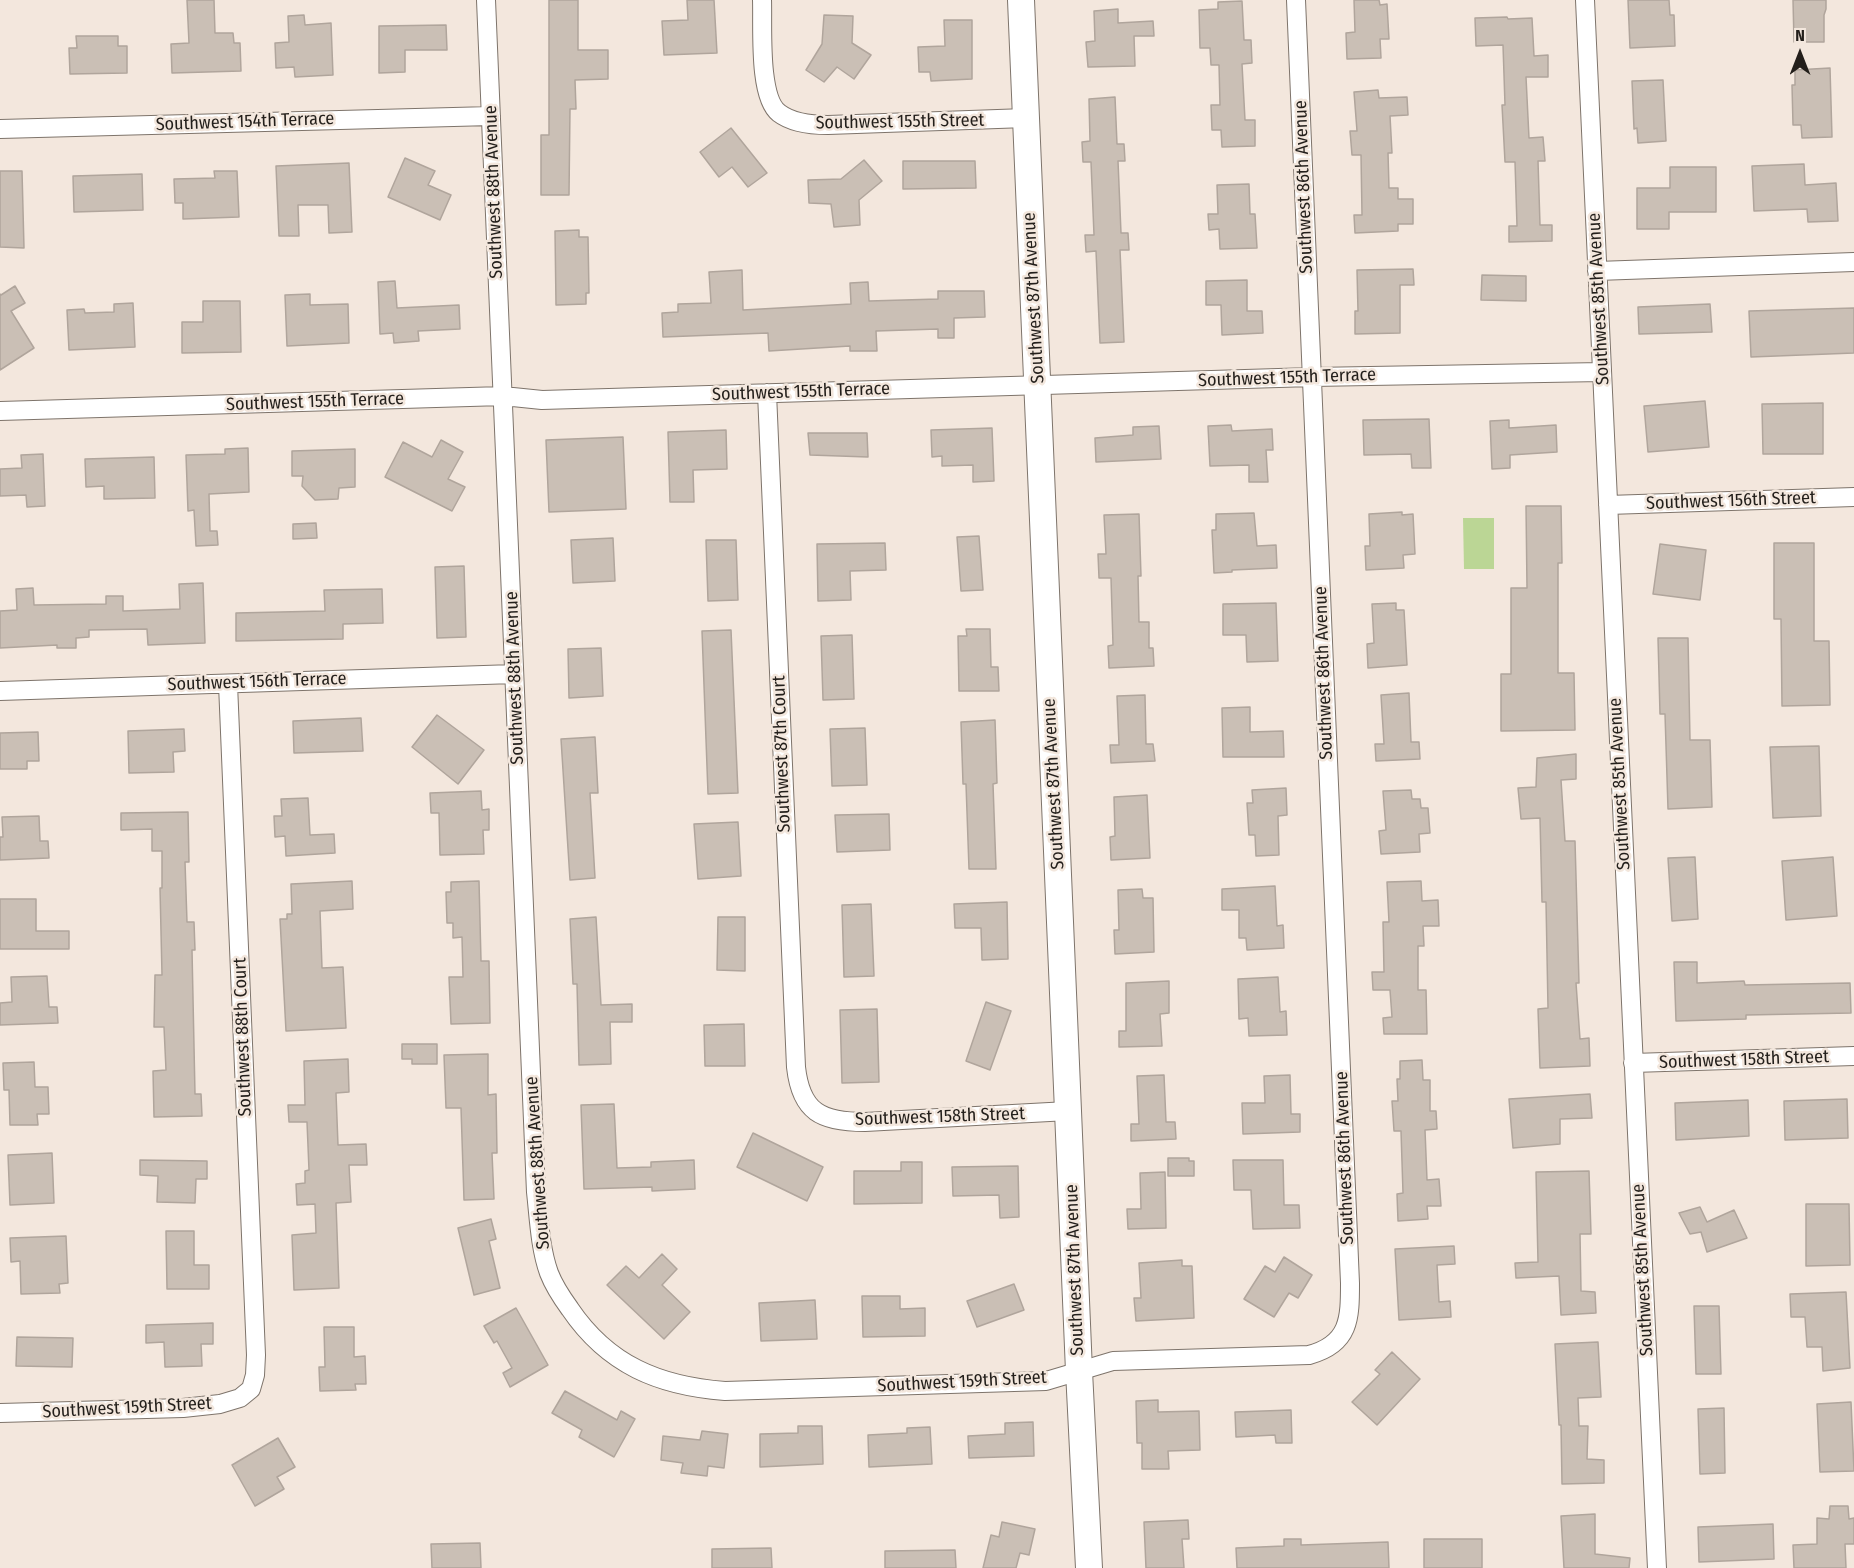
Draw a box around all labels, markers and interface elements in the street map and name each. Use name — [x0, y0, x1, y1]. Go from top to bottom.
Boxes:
north arrow — [1770, 24, 1830, 84]
text: N — [1795, 26, 1805, 45]
street label: Southwest 86th Avenue — [1290, 100, 1318, 274]
street label: Southwest 88th Avenue — [480, 105, 508, 279]
street label: Southwest 154th Terrace — [155, 108, 335, 136]
street label: Southwest 155th Street — [815, 110, 985, 134]
street label: Southwest 87th Avenue — [1019, 212, 1049, 384]
street label: Southwest 85th Avenue — [1584, 212, 1614, 386]
street label: Southwest 155th Terrace — [1198, 364, 1376, 392]
street label: Southwest 155th Terrace — [712, 378, 890, 406]
street label: Southwest 155th Terrace — [226, 388, 404, 416]
street label: Southwest 156th Street — [1646, 487, 1816, 515]
street label: Southwest 86th Avenue — [1310, 586, 1338, 760]
street label: Southwest 88th Avenue — [501, 591, 529, 765]
street label: Southwest 156th Terrace — [167, 668, 347, 696]
street label: Southwest 87th Court — [768, 675, 796, 833]
street label: Southwest 85th Avenue — [1605, 697, 1635, 871]
street label: Southwest 87th Avenue — [1039, 698, 1069, 870]
street label: Southwest 88th Court — [229, 957, 257, 1117]
street label: Southwest 158th Street — [1659, 1046, 1829, 1074]
street label: Southwest 86th Avenue — [1331, 1071, 1359, 1245]
street label: Southwest 88th Avenue — [521, 1076, 555, 1250]
street label: Southwest 158th Street — [855, 1103, 1025, 1131]
street label: Southwest 85th Avenue — [1628, 1183, 1658, 1357]
street label: Southwest 87th Avenue — [1061, 1184, 1089, 1356]
street label: Southwest 159th Street — [877, 1367, 1047, 1397]
street label: Southwest 159th Street — [42, 1393, 212, 1423]

